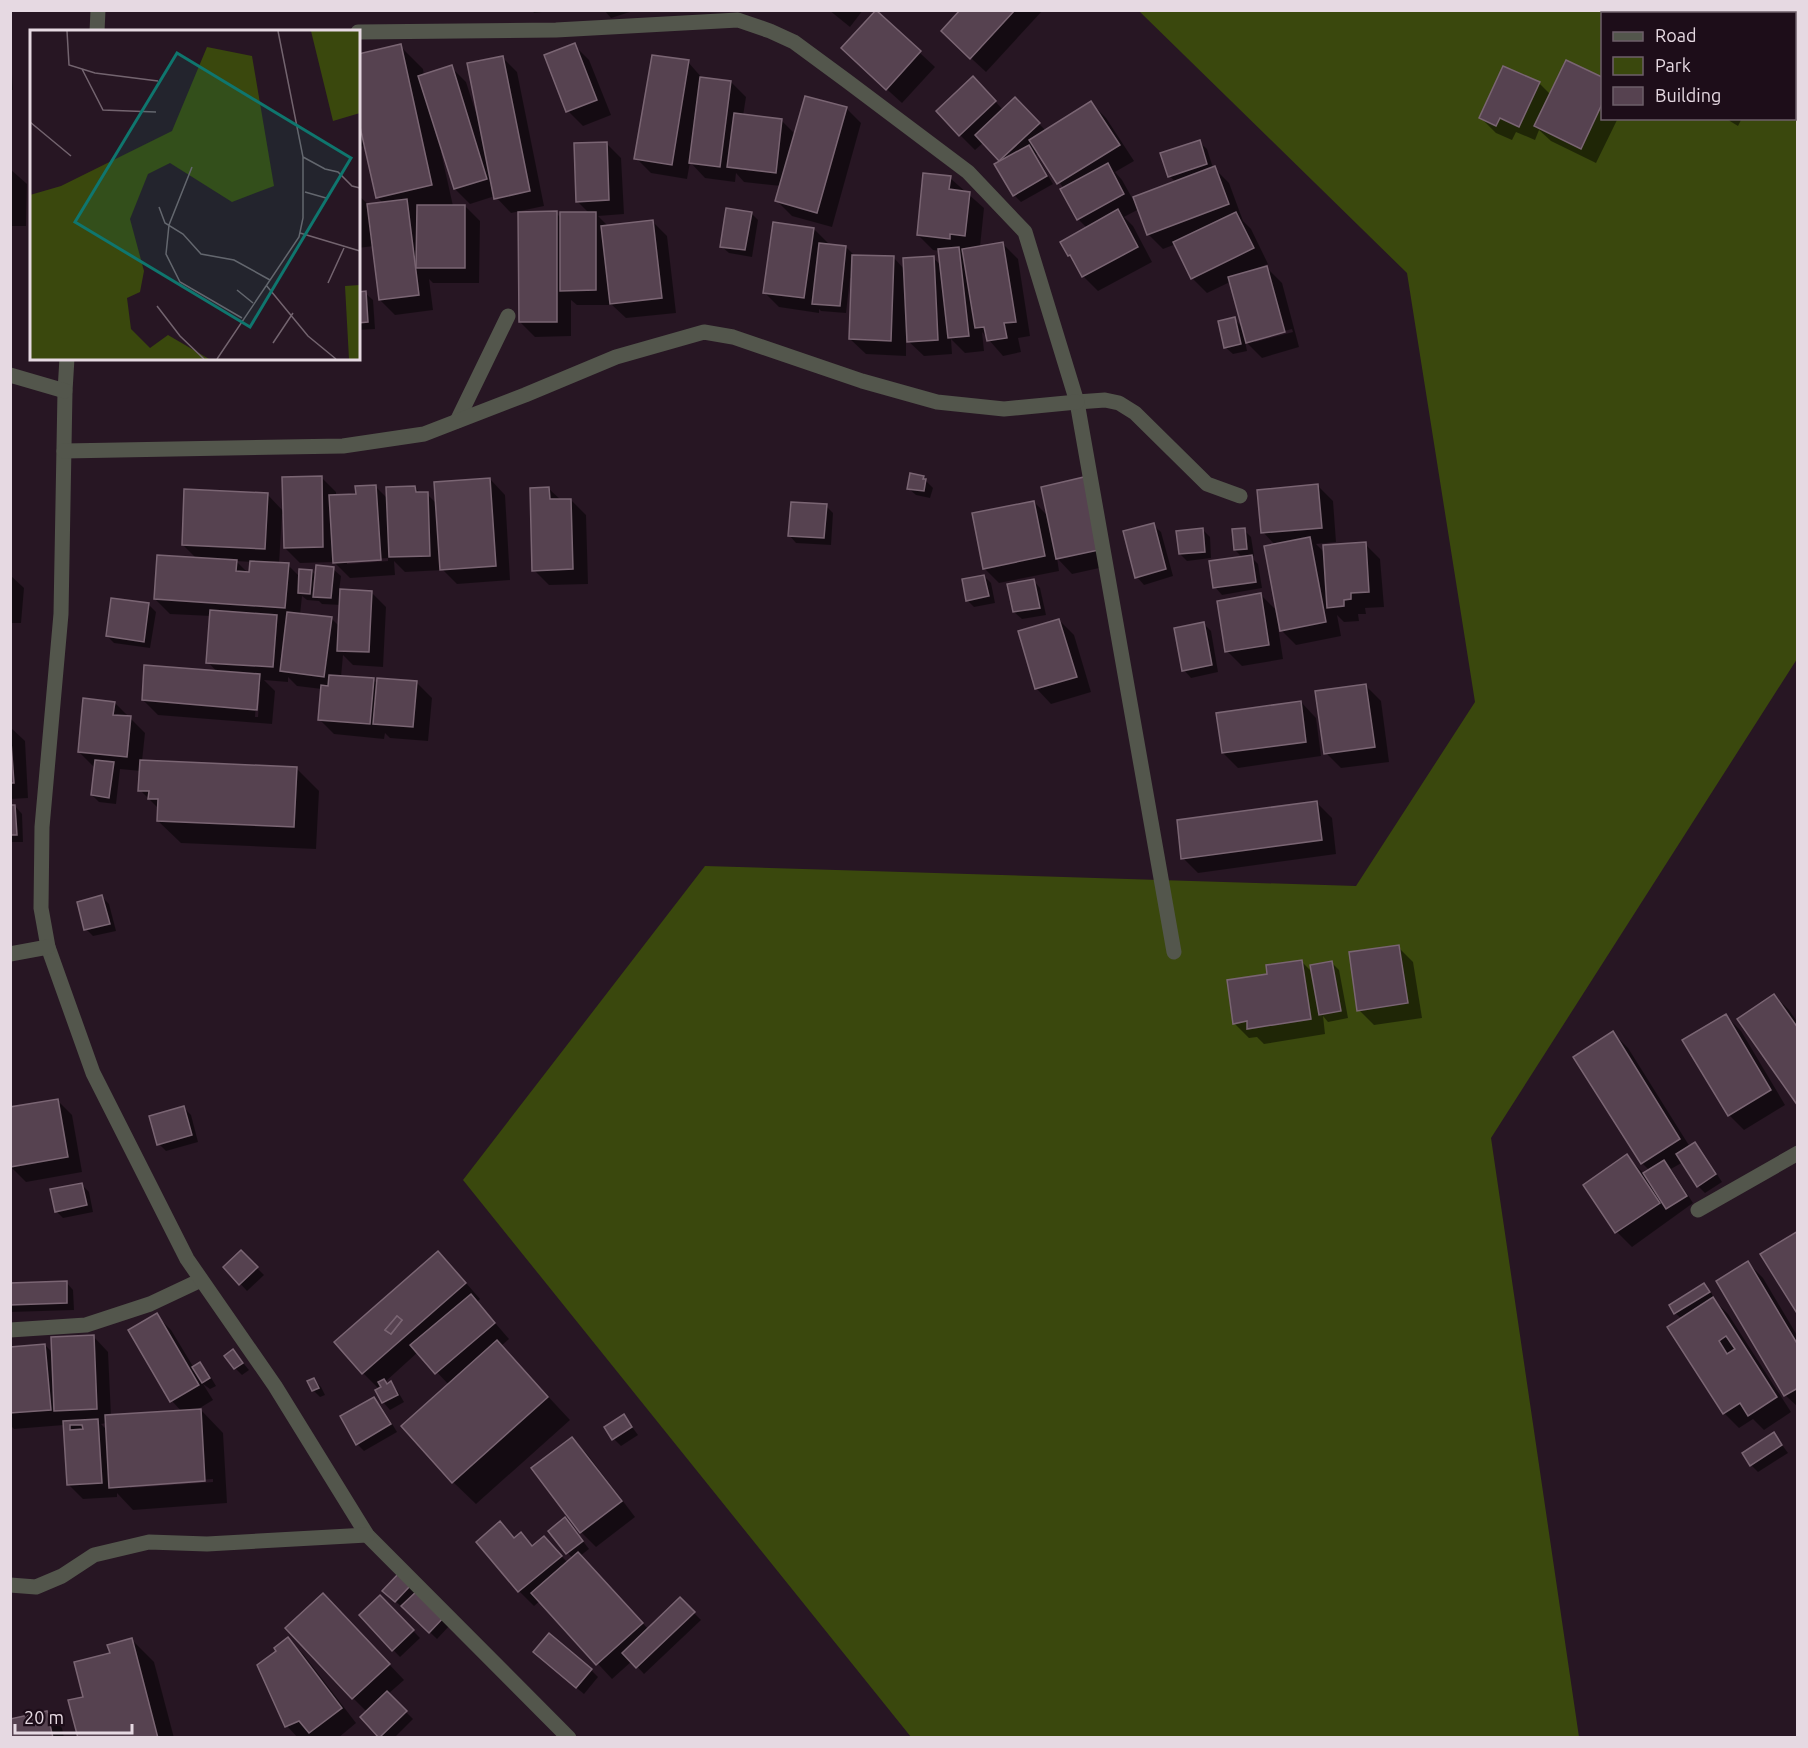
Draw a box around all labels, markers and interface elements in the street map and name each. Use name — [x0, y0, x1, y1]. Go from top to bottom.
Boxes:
legend — [1601, 12, 1796, 120]
text: Road — [1655, 25, 1697, 45]
inset map — [30, 30, 360, 360]
text: Park — [1655, 55, 1691, 75]
text: Building — [1655, 85, 1721, 105]
scale bar — [15, 1697, 132, 1735]
text: 20 m — [24, 1707, 64, 1727]

